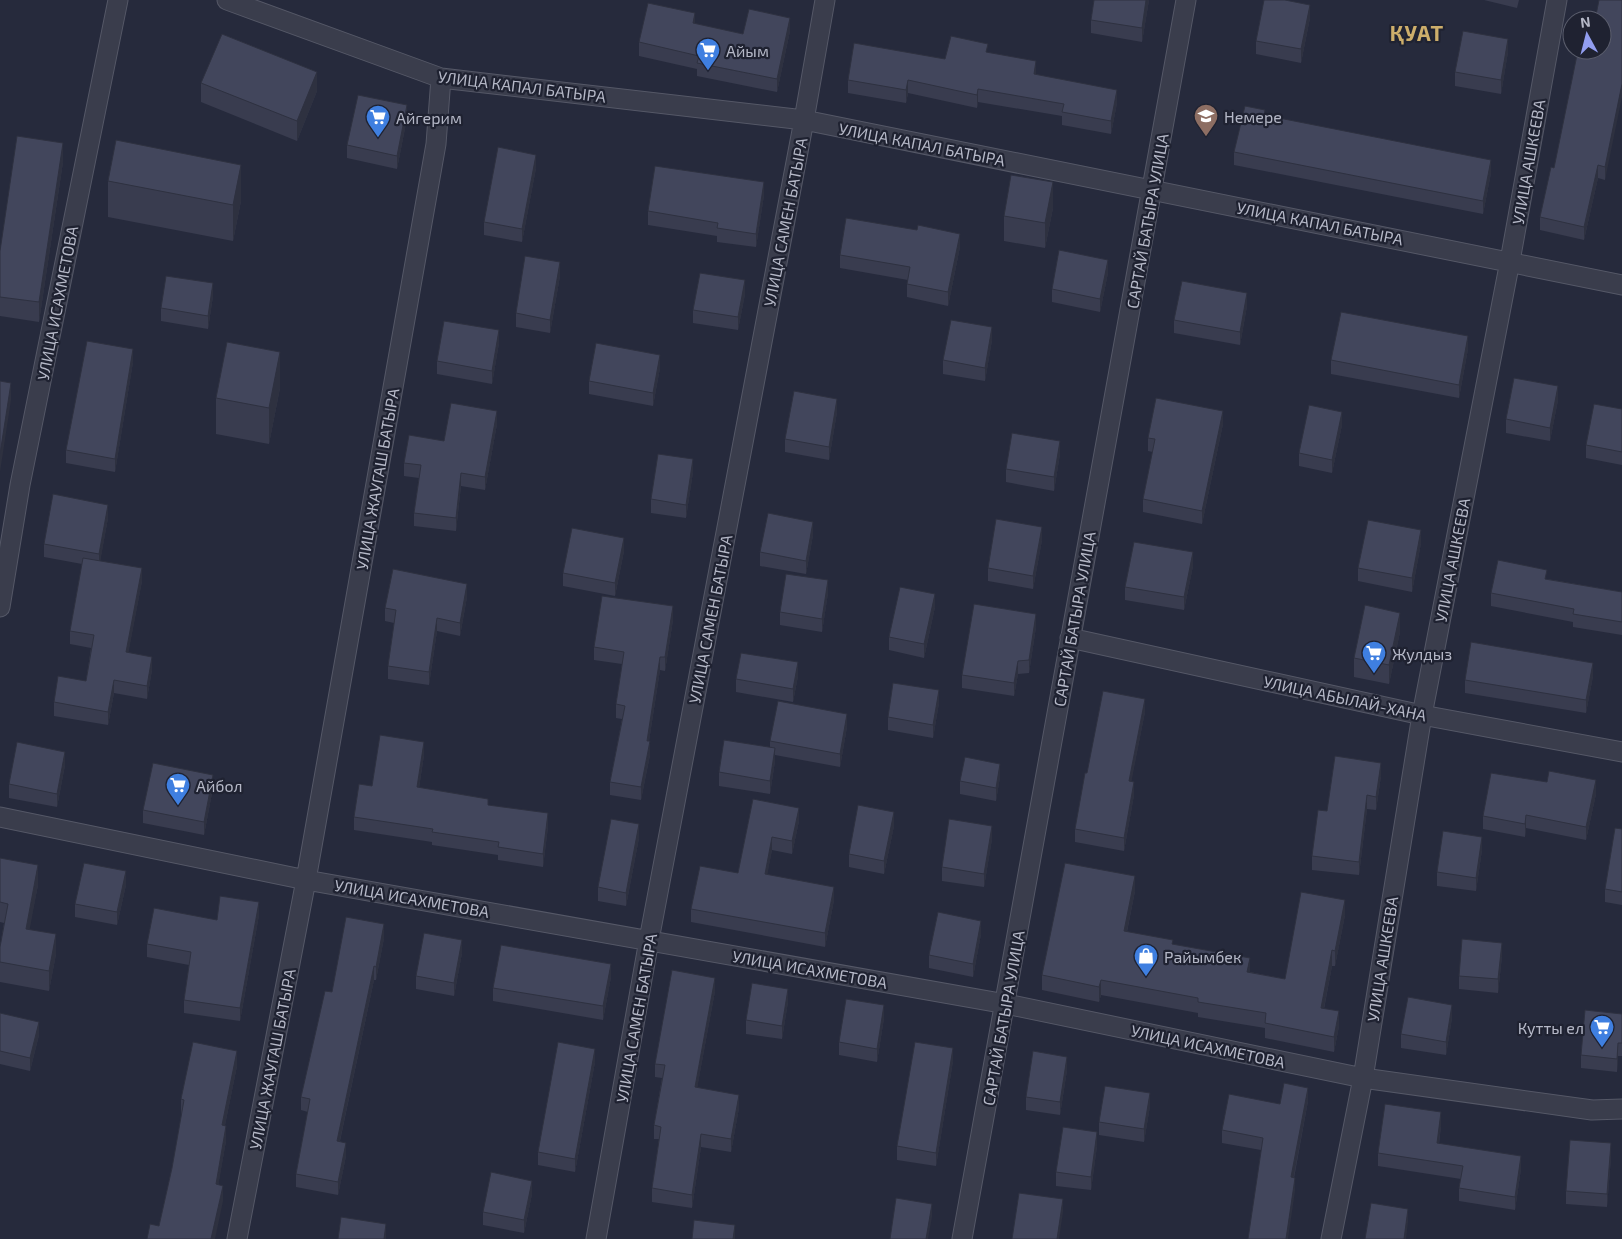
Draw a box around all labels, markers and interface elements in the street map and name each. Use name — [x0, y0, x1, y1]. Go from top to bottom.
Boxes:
north arrow — [1562, 10, 1612, 60]
text: N — [1579, 13, 1591, 31]
district label: ҚУАТ — [1390, 20, 1444, 45]
supermarket icon: Айым — [695, 37, 721, 71]
place label: Айым — [726, 41, 769, 60]
street label: УЛИЦА КАПАЛ БАТЫРА — [437, 66, 607, 106]
street label: УЛИЦА АШКЕЕВА — [1508, 98, 1548, 226]
school or university icon: Немере — [1193, 103, 1219, 137]
supermarket icon: Айгерим — [365, 104, 391, 138]
place label: Немере — [1224, 107, 1282, 126]
place label: Айгерим — [396, 108, 462, 127]
street label: УЛИЦА КАПАЛ БАТЫРА — [837, 119, 1007, 169]
street label: САРТАЙ БАТЫРА УЛИЦА — [1122, 132, 1172, 310]
street label: УЛИЦА САМЕН БАТЫРА — [759, 136, 811, 308]
street label: УЛИЦА КАПАЛ БАТЫРА — [1235, 198, 1405, 248]
street label: УЛИЦА ИСАХМЕТОВА — [33, 224, 81, 382]
street label: УЛИЦА ЖАУГАШ БАТЫРА — [352, 387, 402, 571]
street label: УЛИЦА АШКЕЕВА — [1431, 496, 1473, 624]
street label: САРТАЙ БАТЫРА УЛИЦА — [1049, 530, 1099, 708]
street label: УЛИЦА САМЕН БАТЫРА — [684, 533, 736, 705]
supermarket icon: Жулдыз — [1361, 640, 1387, 674]
place label: Жулдыз — [1392, 644, 1452, 664]
street label: УЛИЦА АБЫЛАЙ-ХАНА — [1262, 671, 1428, 725]
supermarket icon: Айбол — [165, 772, 191, 806]
place label: Айбол — [196, 776, 243, 795]
street label: УЛИЦА ИСАХМЕТОВА — [333, 875, 491, 921]
street label: УЛИЦА АШКЕЕВА — [1363, 895, 1401, 1023]
street label: САРТАЙ БАТЫРА УЛИЦА — [978, 929, 1028, 1107]
street label: УЛИЦА САМЕН БАТЫРА — [612, 932, 660, 1104]
shop icon: Райымбек — [1133, 943, 1159, 977]
street label: УЛИЦА ИСАХМЕТОВА — [731, 946, 889, 992]
place label: Райымбек — [1164, 947, 1242, 966]
street label: УЛИЦА ЖАУГАШ БАТЫРА — [245, 967, 299, 1151]
supermarket icon: Кутты ел — [1589, 1014, 1615, 1048]
place label: Кутты ел — [1518, 1018, 1584, 1038]
street label: УЛИЦА ИСАХМЕТОВА — [1129, 1020, 1287, 1072]

